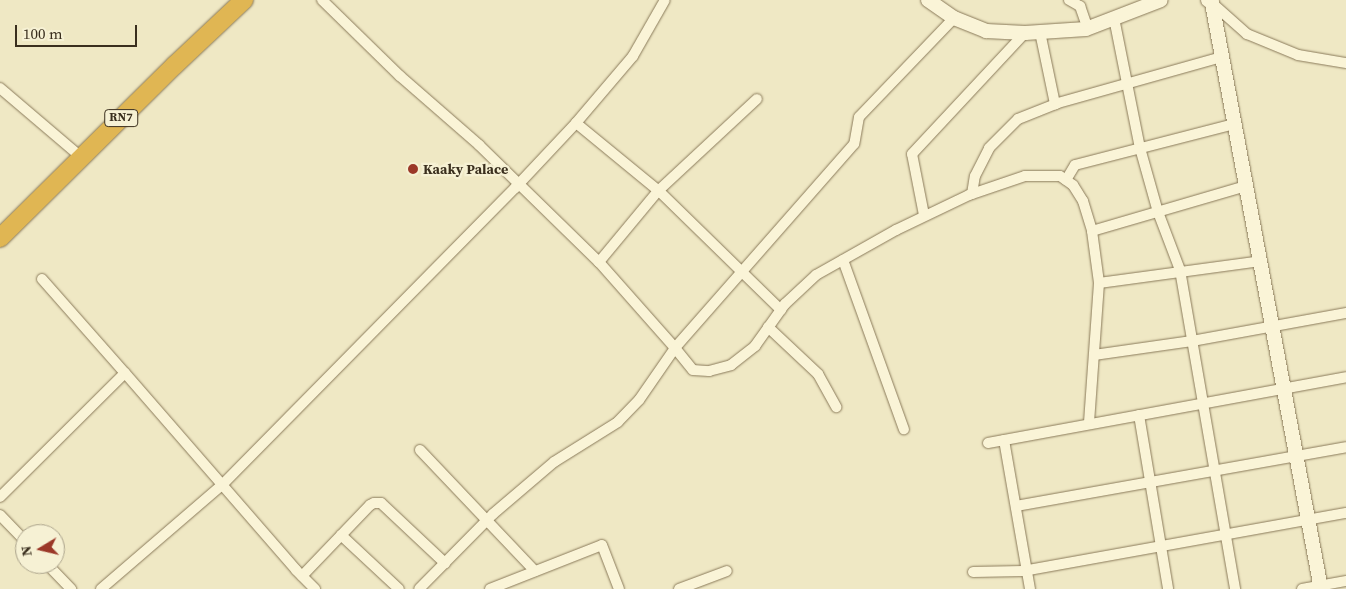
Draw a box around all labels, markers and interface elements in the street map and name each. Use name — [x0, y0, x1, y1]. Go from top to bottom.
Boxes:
scale bar — [18, 15, 140, 47]
text: 100 m — [23, 23, 63, 44]
road number: RN7 — [104, 109, 138, 128]
place label: Kaaky Palace — [423, 161, 508, 177]
marker: Kaaky Palace — [407, 163, 419, 175]
north arrow — [15, 524, 65, 574]
text: N — [15, 545, 37, 558]

